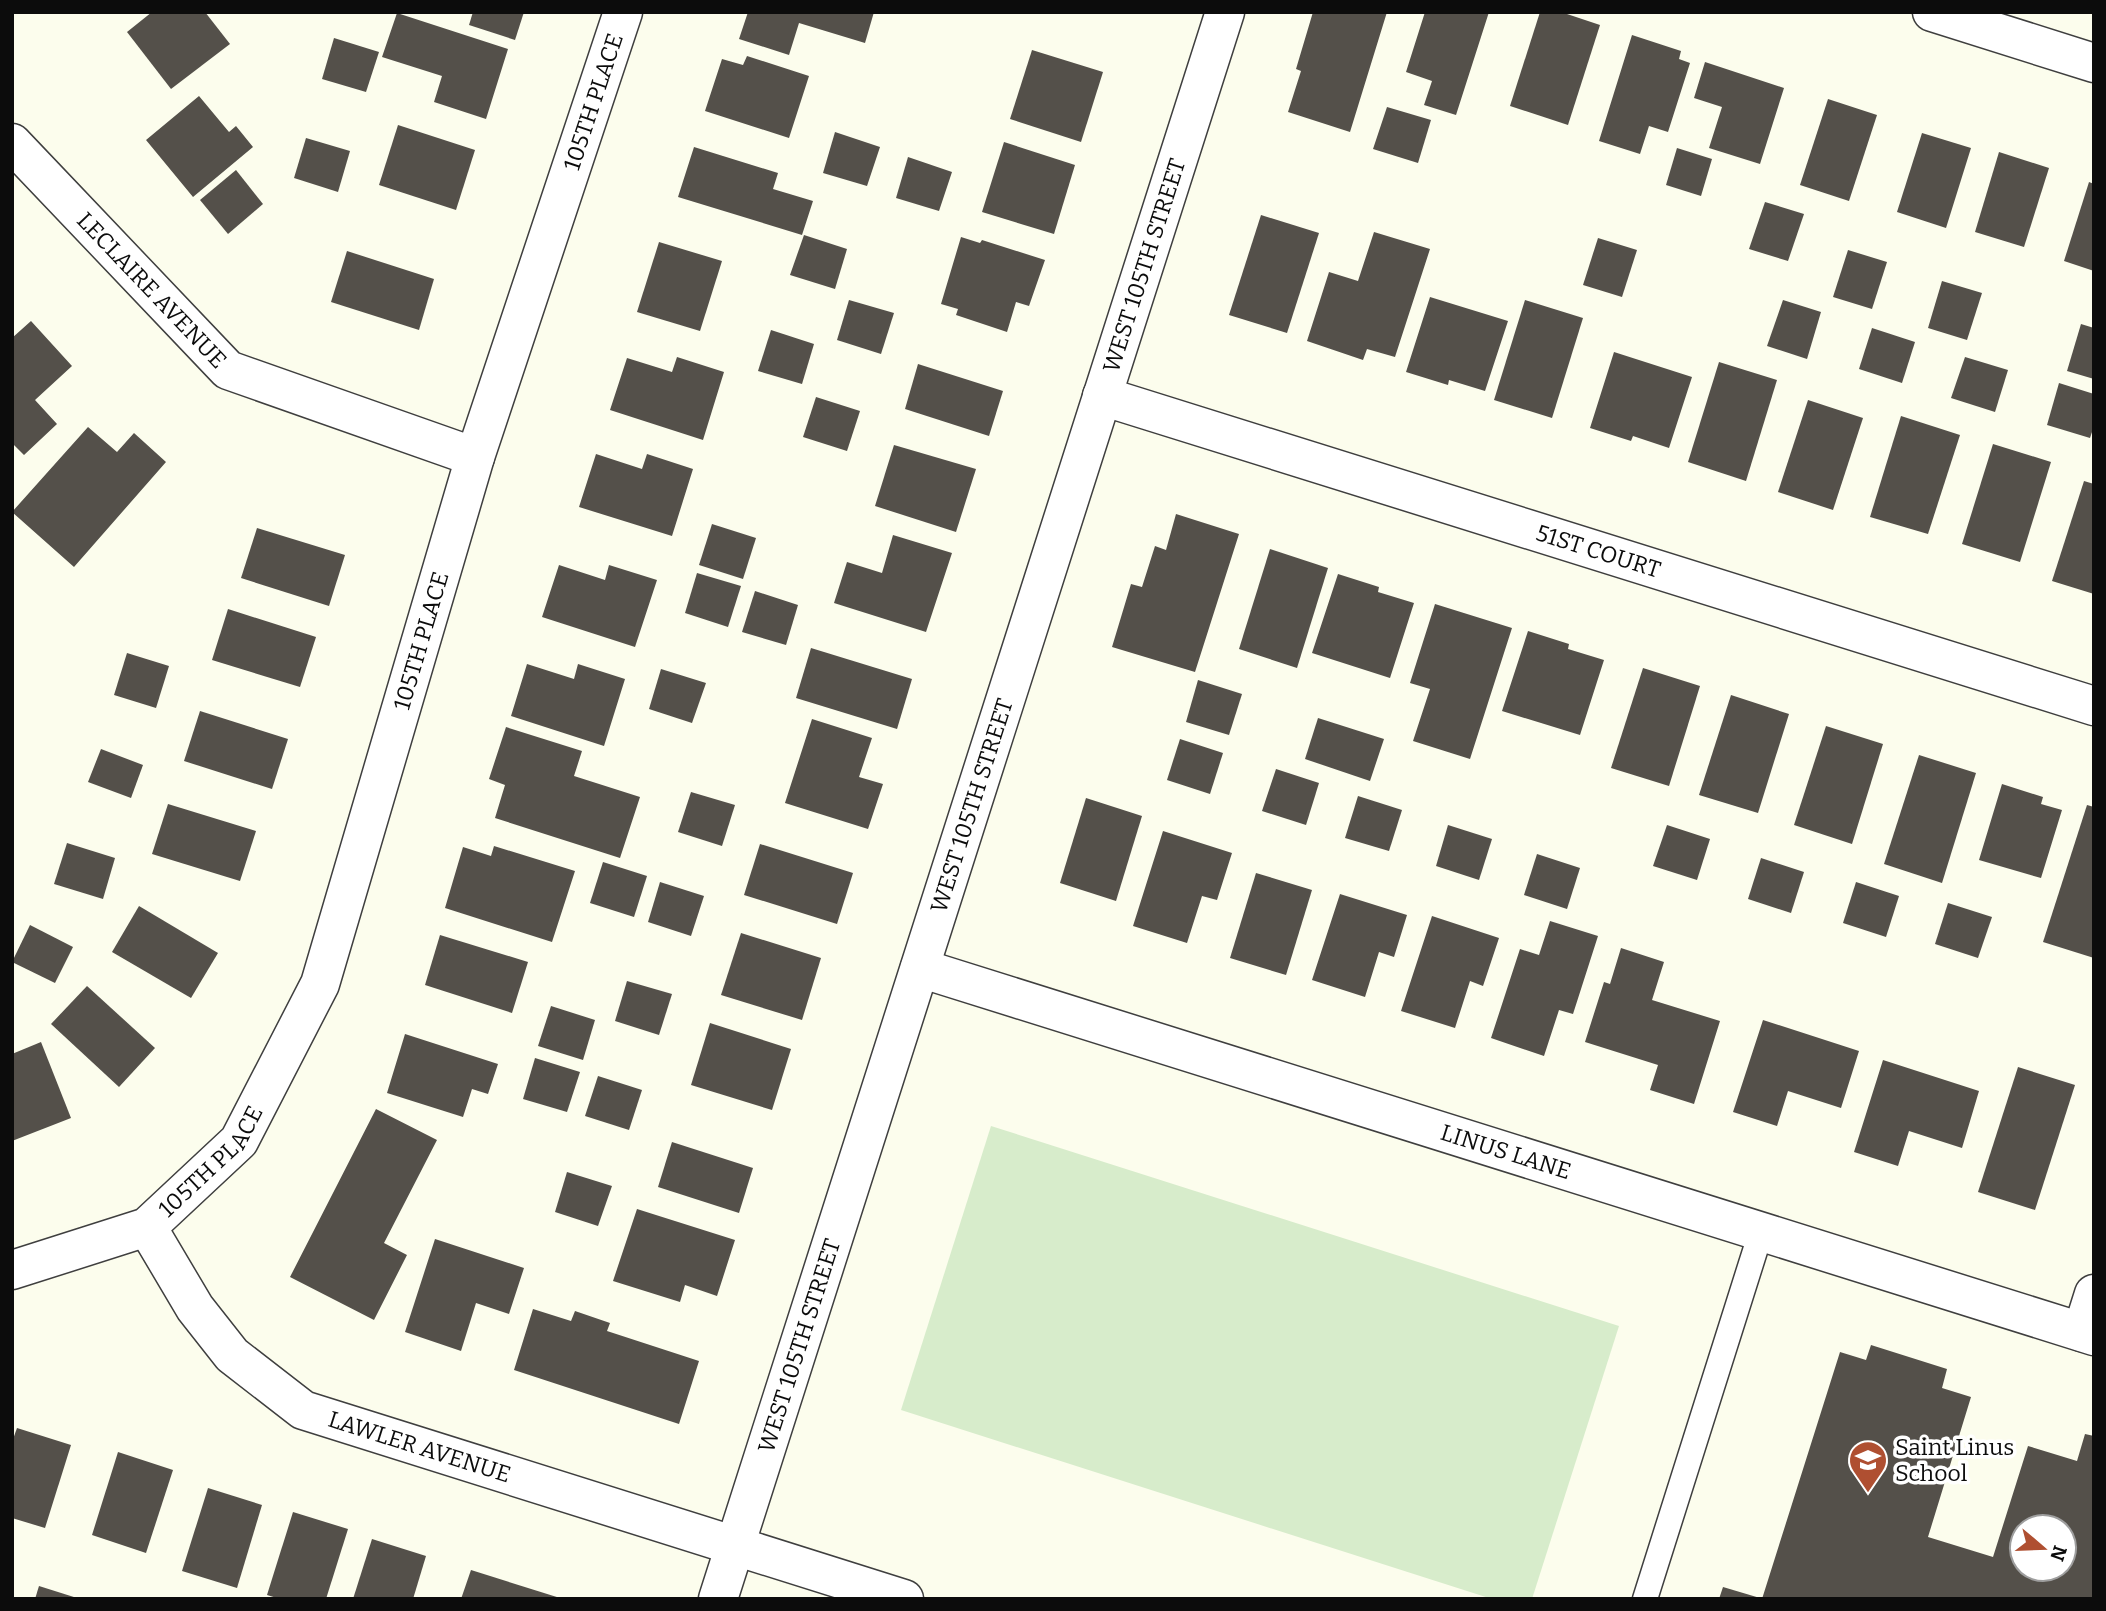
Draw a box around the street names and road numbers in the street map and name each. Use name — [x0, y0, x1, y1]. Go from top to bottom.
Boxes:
street label: 105TH PLACE — [557, 30, 629, 174]
street label: WEST 105TH STREET — [1097, 155, 1191, 376]
street label: LECLAIRE AVENUE — [71, 206, 233, 374]
street label: 51ST COURT — [1533, 519, 1664, 584]
street label: 105TH PLACE — [387, 568, 454, 713]
street label: WEST 105TH STREET — [924, 695, 1019, 916]
street label: 105TH PLACE — [153, 1101, 269, 1223]
street label: LINUS LANE — [1437, 1118, 1575, 1185]
street label: WEST 105TH STREET — [752, 1235, 846, 1456]
street label: LAWLER AVENUE — [325, 1405, 514, 1488]

